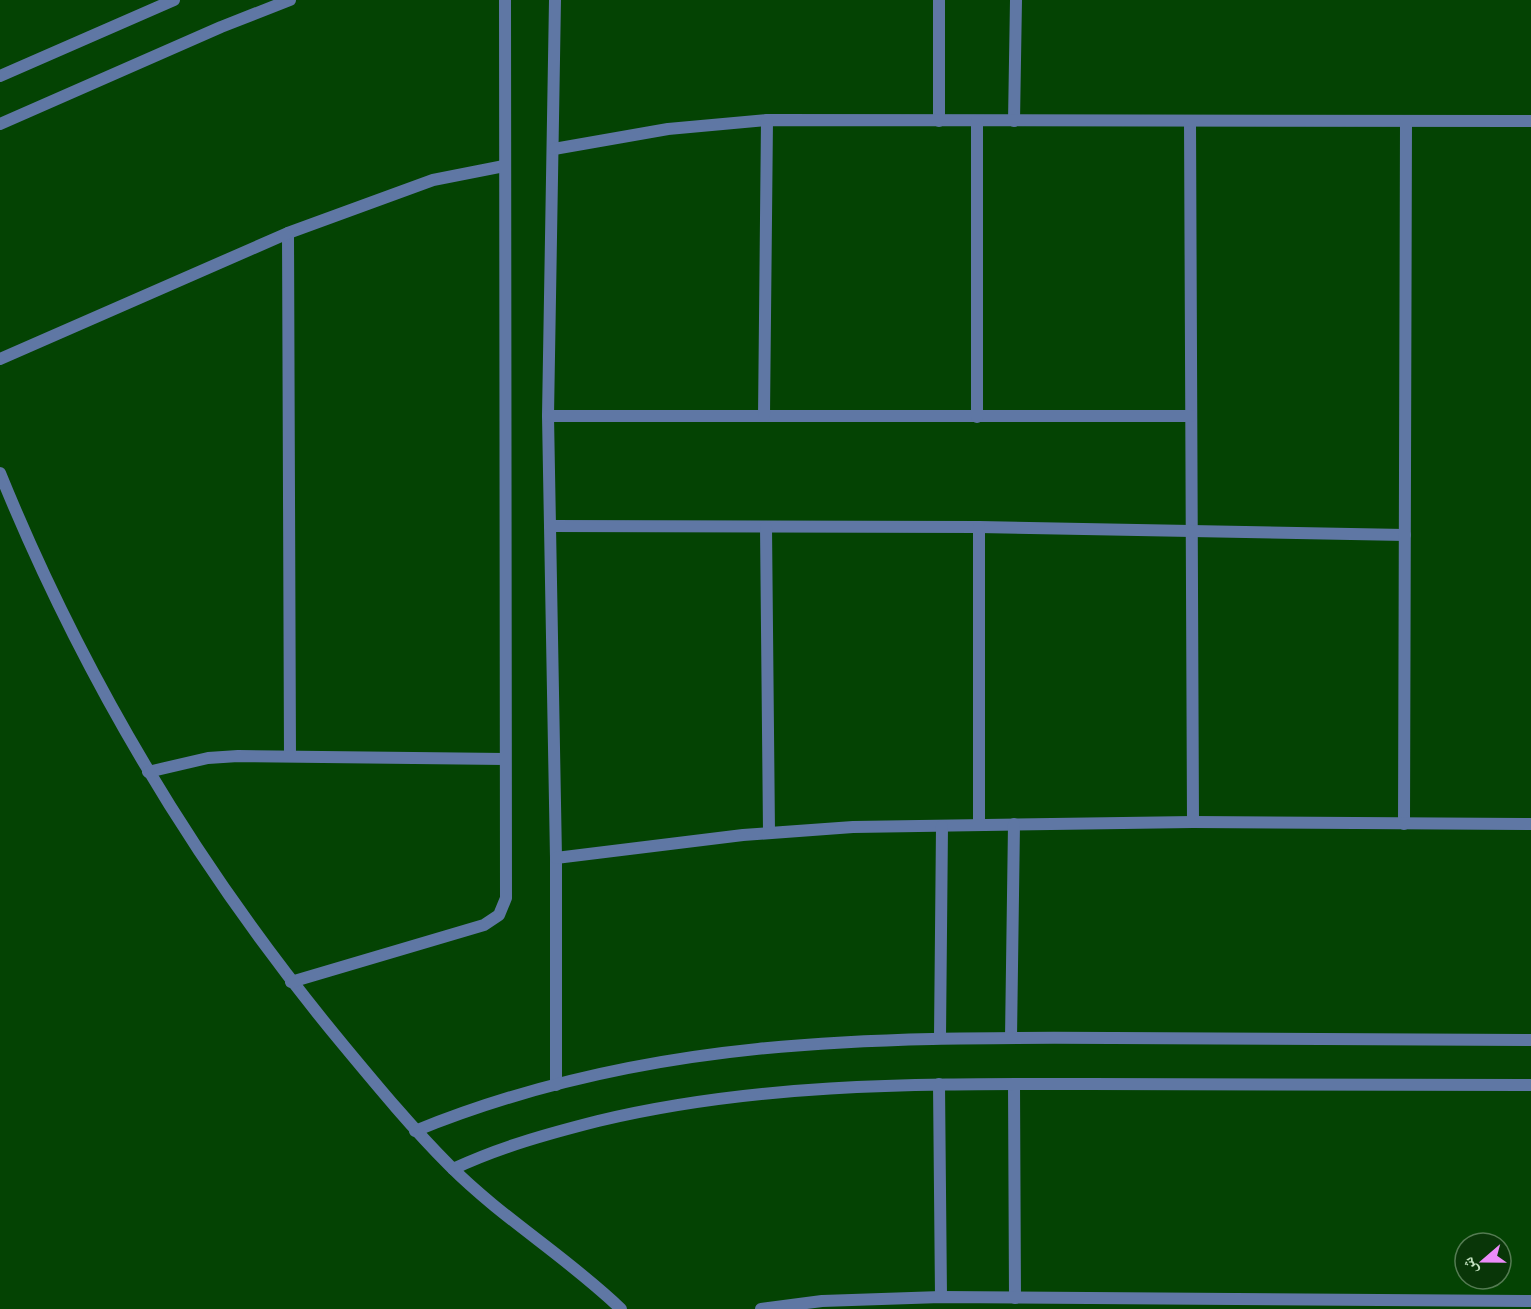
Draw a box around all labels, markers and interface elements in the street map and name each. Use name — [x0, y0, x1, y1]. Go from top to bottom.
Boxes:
north arrow — [1453, 1231, 1513, 1291]
text: ش — [1458, 1255, 1481, 1277]

